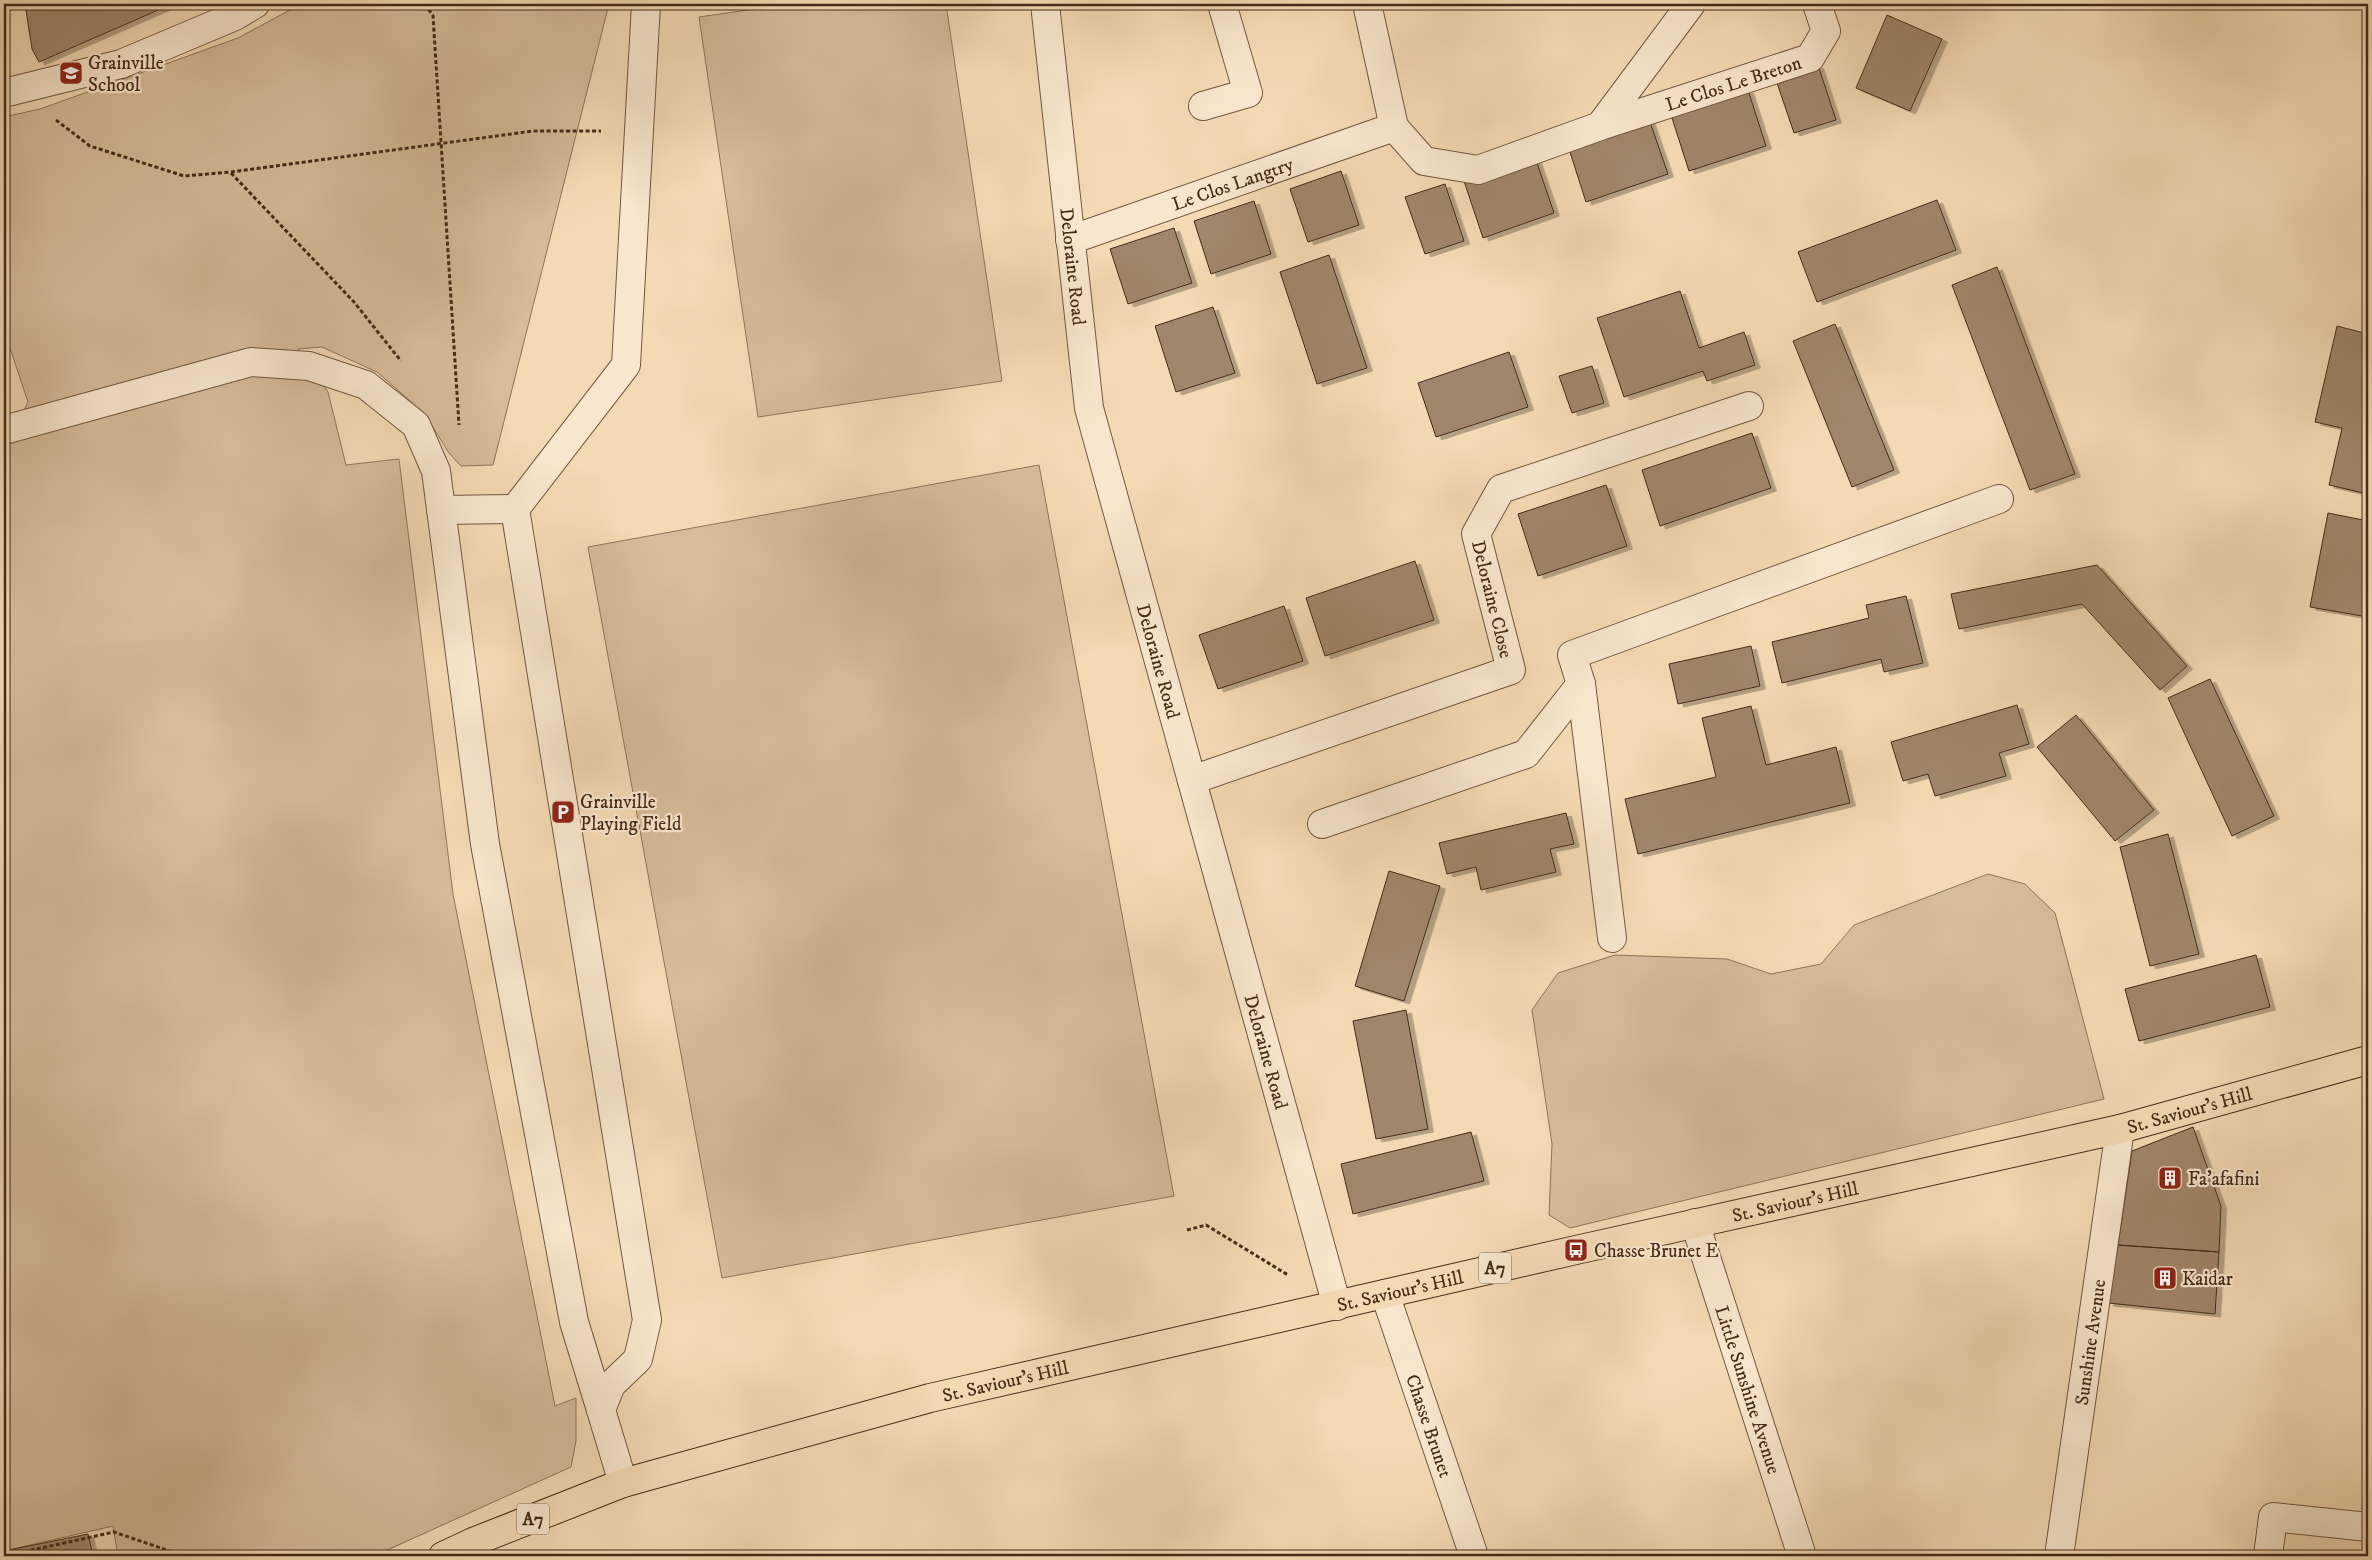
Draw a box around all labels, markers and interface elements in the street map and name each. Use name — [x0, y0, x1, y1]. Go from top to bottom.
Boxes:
place label: Grainville School — [88, 52, 164, 97]
street label: Le Clos Le Breton — [1663, 52, 1805, 117]
school or university icon: Grainville School — [58, 60, 84, 86]
street label: Le Clos Langtry — [1169, 153, 1297, 217]
street label: Deloraine Road — [1054, 207, 1090, 327]
street label: Deloraine Close — [1466, 538, 1517, 661]
street label: Deloraine Road — [1131, 602, 1184, 722]
place label: Grainville Playing Field — [580, 791, 682, 836]
parking icon: Grainville Playing Field — [550, 799, 576, 825]
street label: Deloraine Road — [1238, 992, 1292, 1112]
street label: St. Saviour's Hill — [2125, 1083, 2255, 1139]
building icon: Fa'afafini — [2157, 1165, 2183, 1191]
place label: Fa'afafini — [2188, 1168, 2260, 1191]
street label: St. Saviour's Hill — [1730, 1177, 1861, 1228]
bus stop icon: Chasse Brunet E — [1563, 1237, 1589, 1263]
place label: Chasse Brunet E — [1594, 1240, 1719, 1263]
road number: A7 — [1479, 1252, 1511, 1284]
building icon: Kaidar — [2152, 1265, 2178, 1291]
street label: St. Saviour's Hill — [1335, 1266, 1466, 1317]
place label: Kaidar — [2182, 1268, 2233, 1291]
street label: Sunshine Avenue — [2071, 1278, 2111, 1407]
street label: Little Sunshine Avenue — [1709, 1303, 1785, 1477]
street label: St. Saviour's Hill — [940, 1357, 1071, 1408]
street label: Chasse Brunet — [1400, 1372, 1456, 1481]
road number: A7 — [517, 1504, 549, 1535]

